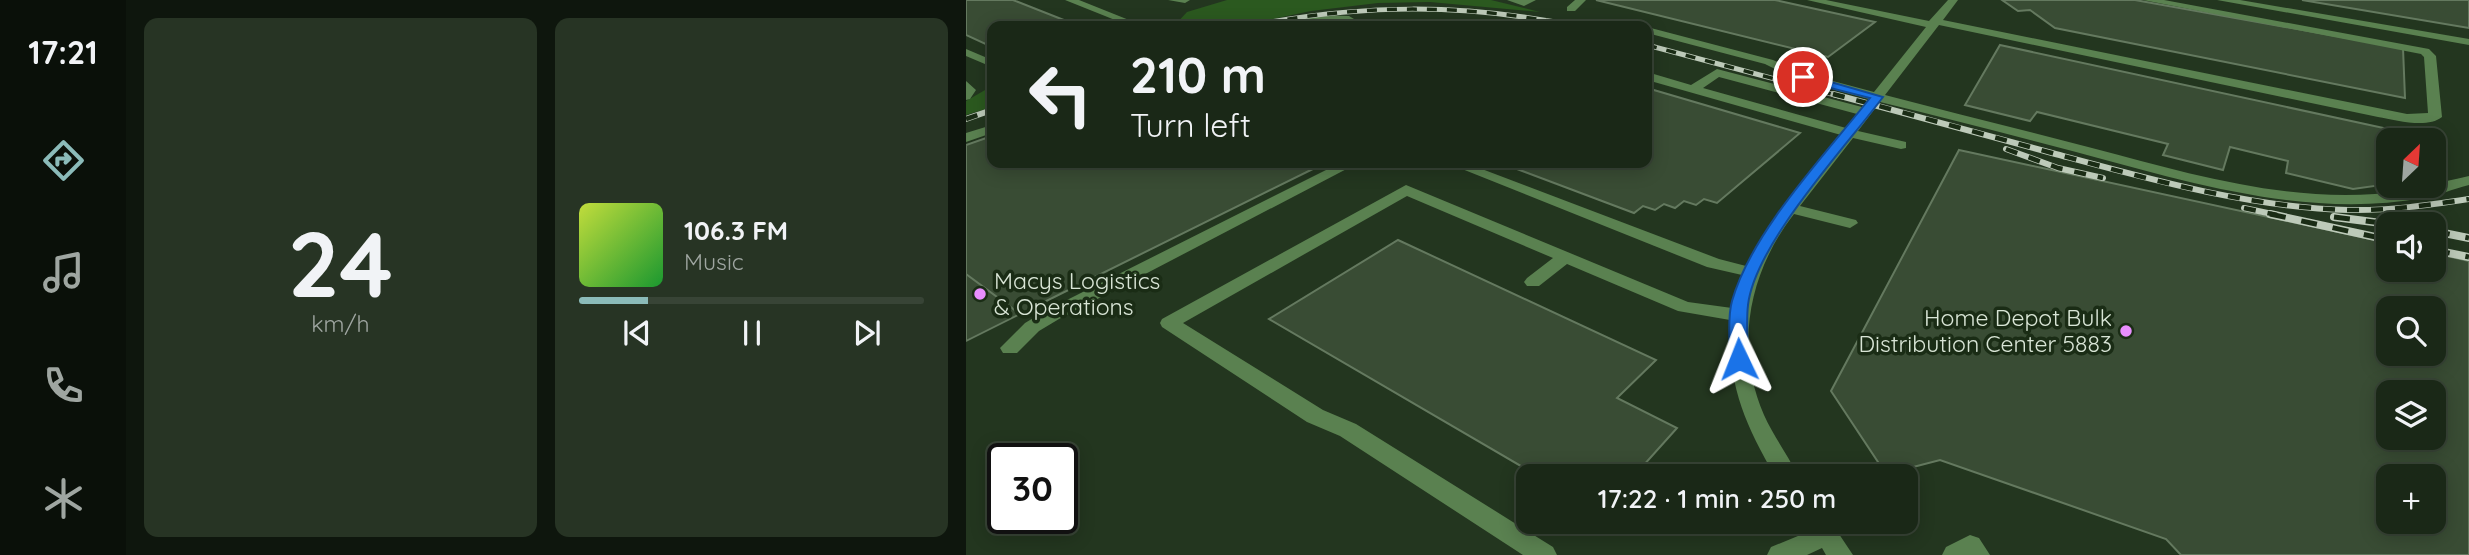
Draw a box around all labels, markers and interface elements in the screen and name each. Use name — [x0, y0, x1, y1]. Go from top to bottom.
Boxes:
text: 17:21 — [28, 32, 98, 72]
text: 210 m — [1130, 44, 1266, 105]
pin — [1773, 47, 1833, 107]
icon: left — [1015, 49, 1106, 140]
icon: arrive — [1784, 58, 1822, 96]
text: Turn left — [1130, 105, 1251, 145]
north arrow — [2376, 128, 2446, 198]
map controls — [2376, 128, 2446, 534]
icon: directions — [39, 136, 88, 185]
text: 24 — [288, 206, 393, 320]
button: sound — [2376, 212, 2446, 282]
text: 106.3 FM — [684, 214, 788, 247]
text: Music — [684, 247, 744, 276]
icon: music — [39, 248, 88, 297]
place label: Macys Logistics & Operations — [994, 266, 1160, 321]
marker: Macys Logistics & Operations — [972, 286, 988, 302]
button: search — [2376, 296, 2446, 366]
place label: Home Depot Bulk Distribution Center 5883 — [1858, 303, 2112, 358]
text: km/h — [311, 309, 370, 338]
icon: previous — [618, 314, 656, 352]
icon: pause — [733, 314, 771, 352]
icon: next — [848, 314, 886, 352]
position arrow — [1702, 322, 1776, 396]
marker: Home Depot Bulk Distribution Center 5883 — [2118, 323, 2134, 339]
icon: phone — [39, 361, 88, 410]
button: layers — [2376, 380, 2446, 450]
speed limit sign: 30 — [987, 443, 1078, 534]
button: + — [2376, 464, 2446, 534]
icon: climate — [39, 474, 88, 523]
text: 17:22 · 1 min · 250 m — [1598, 482, 1836, 515]

